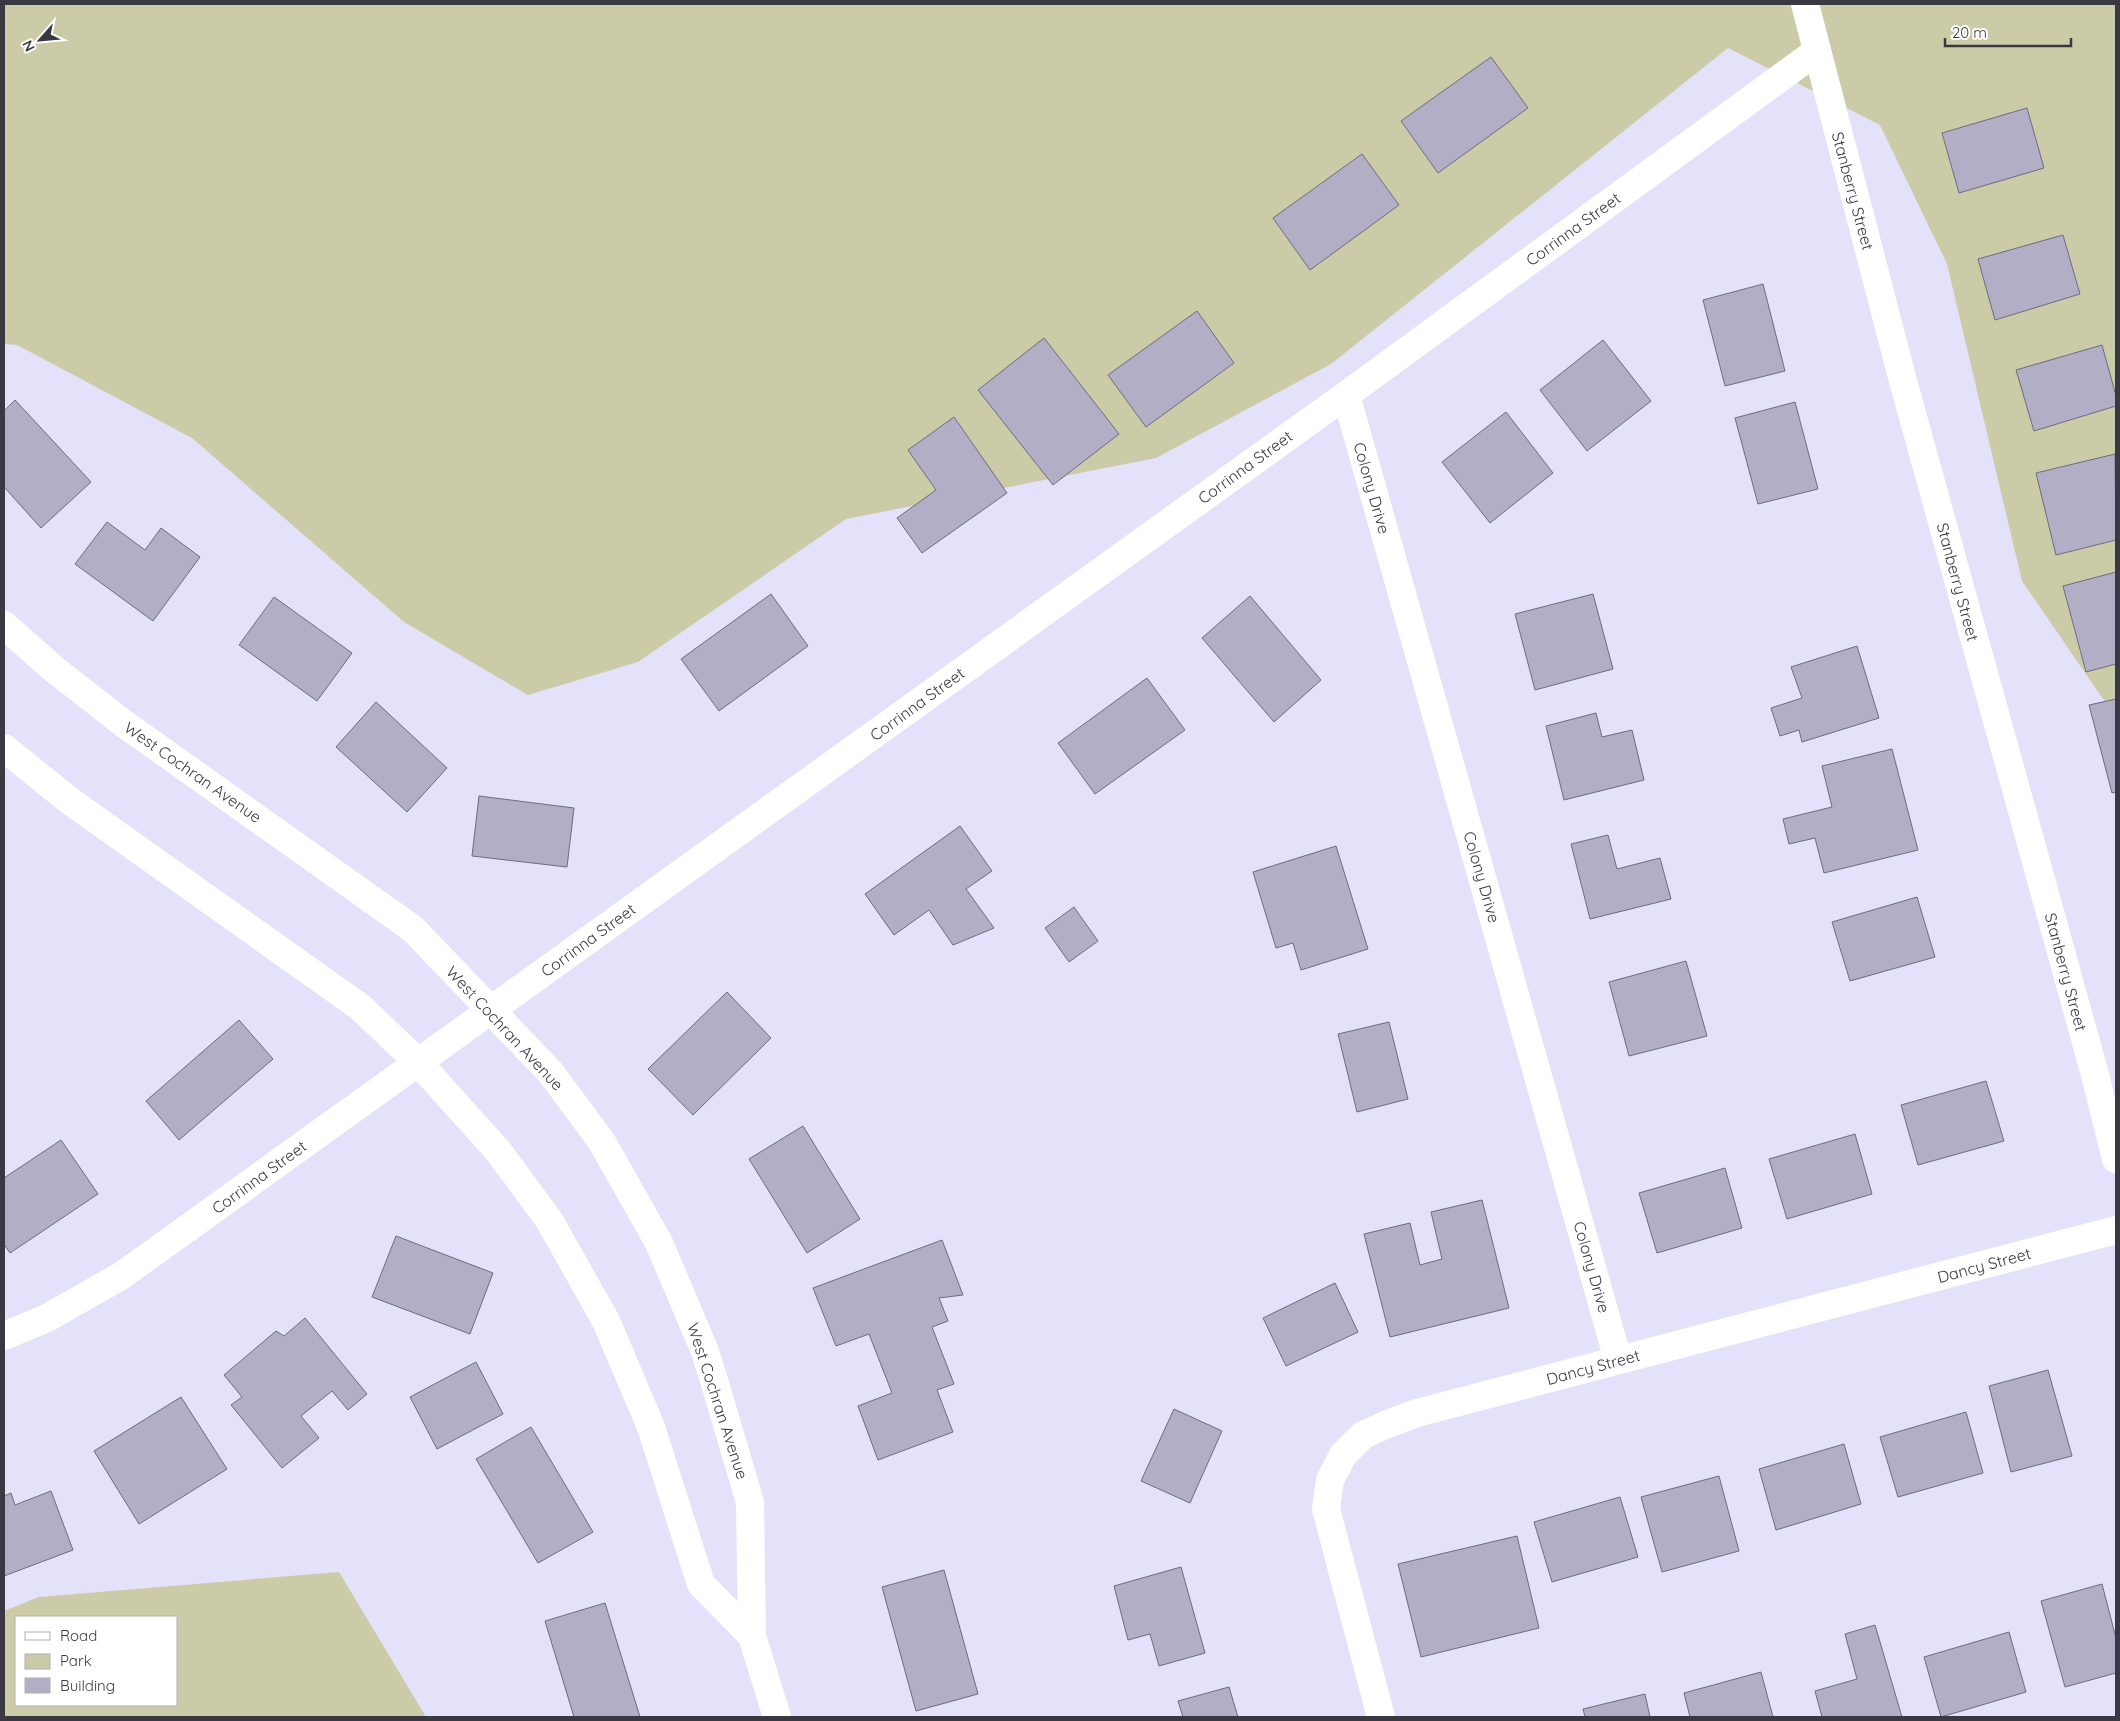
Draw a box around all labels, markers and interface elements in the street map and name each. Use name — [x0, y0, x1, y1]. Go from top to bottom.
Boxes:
north arrow — [15, 15, 65, 65]
scale bar — [1945, 15, 2071, 47]
text: 20 m — [1952, 23, 1987, 42]
text: N — [18, 37, 39, 55]
street label: Stanberry Street — [1828, 130, 1878, 252]
street label: Corrinna Street — [1522, 188, 1624, 270]
street label: Corrinna Street — [1194, 426, 1296, 508]
street label: Colony Drive — [1349, 440, 1395, 536]
street label: Stanberry Street — [1933, 521, 1983, 643]
street label: Corrinna Street — [866, 663, 968, 745]
street label: West Cochran Avenue — [120, 717, 266, 827]
street label: Colony Drive — [1459, 829, 1505, 925]
street label: Corrinna Street — [537, 899, 639, 981]
street label: Stanberry Street — [2041, 911, 2091, 1033]
street label: West Cochran Avenue — [442, 962, 568, 1094]
street label: Corrinna Street — [208, 1136, 310, 1218]
street label: Colony Drive — [1569, 1219, 1615, 1315]
street label: Dancy Street — [1935, 1243, 2033, 1287]
street label: West Cochran Avenue — [683, 1320, 753, 1482]
street label: Dancy Street — [1544, 1345, 1642, 1389]
legend — [15, 1616, 178, 1706]
text: Road — [60, 1626, 97, 1645]
text: Park — [60, 1651, 92, 1670]
text: Building — [60, 1676, 115, 1695]

